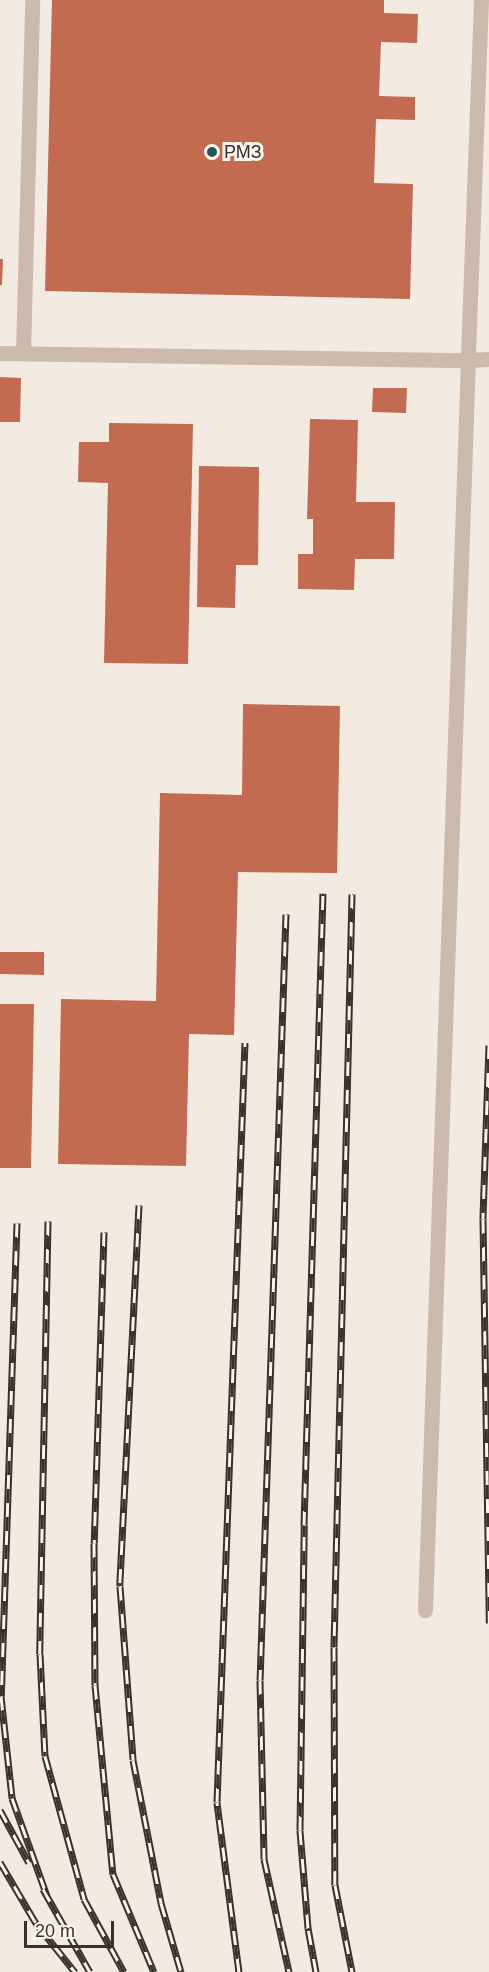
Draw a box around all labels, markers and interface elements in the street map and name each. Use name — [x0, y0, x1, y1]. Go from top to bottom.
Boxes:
place label: РМЗ — [224, 141, 262, 163]
marker: РМЗ — [205, 145, 219, 159]
scale bar — [27, 1909, 117, 1947]
text: 20 m — [35, 1921, 75, 1941]

